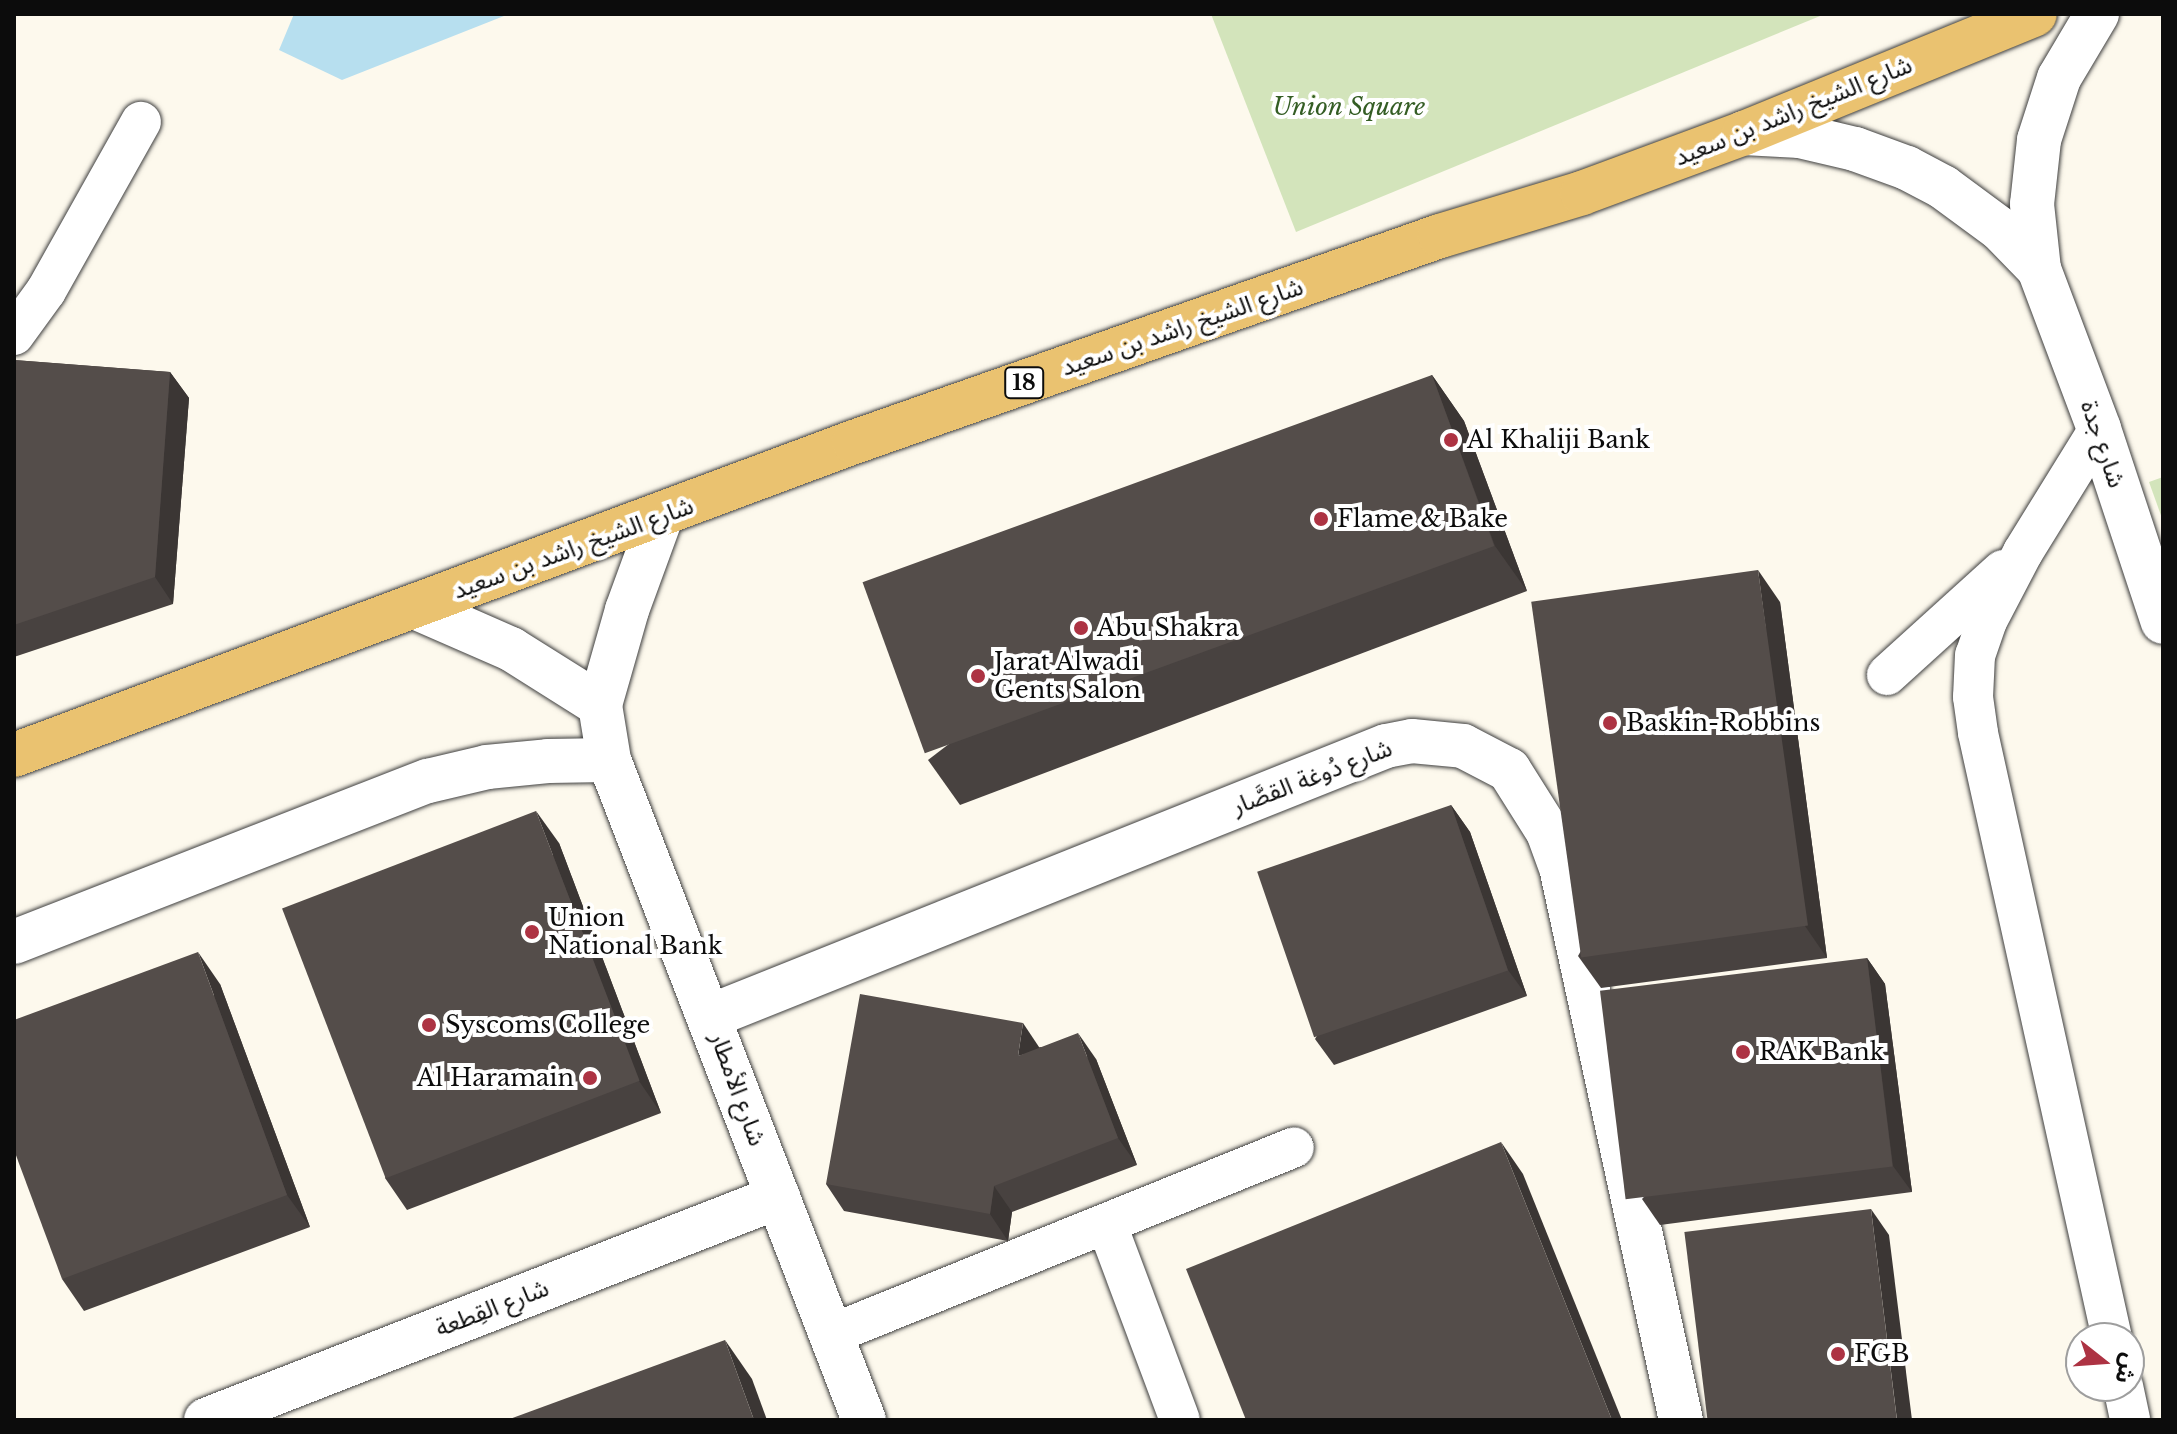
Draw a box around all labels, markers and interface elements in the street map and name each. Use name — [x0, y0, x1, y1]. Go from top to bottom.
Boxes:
street label: شارع الشيخ راشد بن سعيد — [1670, 50, 1916, 172]
park label: Union Square — [1272, 93, 1426, 121]
street label: شارع الشيخ راشد بن سعيد — [1057, 272, 1307, 382]
road number: 18 — [1004, 365, 1044, 401]
street label: شارع جدة — [2075, 397, 2131, 491]
place label: Al Khaliji Bank — [1467, 426, 1650, 454]
marker: Al Khaliji Bank — [1442, 431, 1460, 449]
street label: شارع الشيخ راشد بن سعيد — [449, 491, 697, 605]
place label: Flame & Bake — [1337, 505, 1508, 533]
marker: Flame & Bake — [1312, 510, 1330, 528]
place label: Abu Shakra — [1097, 614, 1239, 642]
marker: Abu Shakra — [1072, 619, 1090, 637]
place label: Jarat Alwadi Gents Salon — [994, 648, 1141, 704]
marker: Jarat Alwadi Gents Salon — [969, 667, 987, 685]
place label: Baskin-Robbins — [1626, 709, 1820, 737]
marker: Baskin-Robbins — [1601, 714, 1619, 732]
street label: شارع دُوغة القصَّار — [1228, 733, 1396, 821]
place label: Union National Bank — [548, 904, 723, 960]
marker: Union National Bank — [523, 923, 541, 941]
place label: Syscoms College — [445, 1011, 650, 1039]
marker: Syscoms College — [420, 1016, 438, 1034]
street label: شارع الأمطار — [704, 1028, 772, 1150]
place label: RAK Bank — [1759, 1038, 1885, 1066]
marker: RAK Bank — [1734, 1043, 1752, 1061]
place label: Al Haramain — [417, 1064, 574, 1092]
marker: Al Haramain — [581, 1069, 599, 1087]
street label: شارع القِطعة — [431, 1273, 553, 1343]
north arrow — [2065, 1322, 2145, 1402]
place label: FGB — [1854, 1340, 1909, 1368]
marker: FGB — [1829, 1345, 1847, 1363]
text: ش — [2109, 1350, 2144, 1387]

